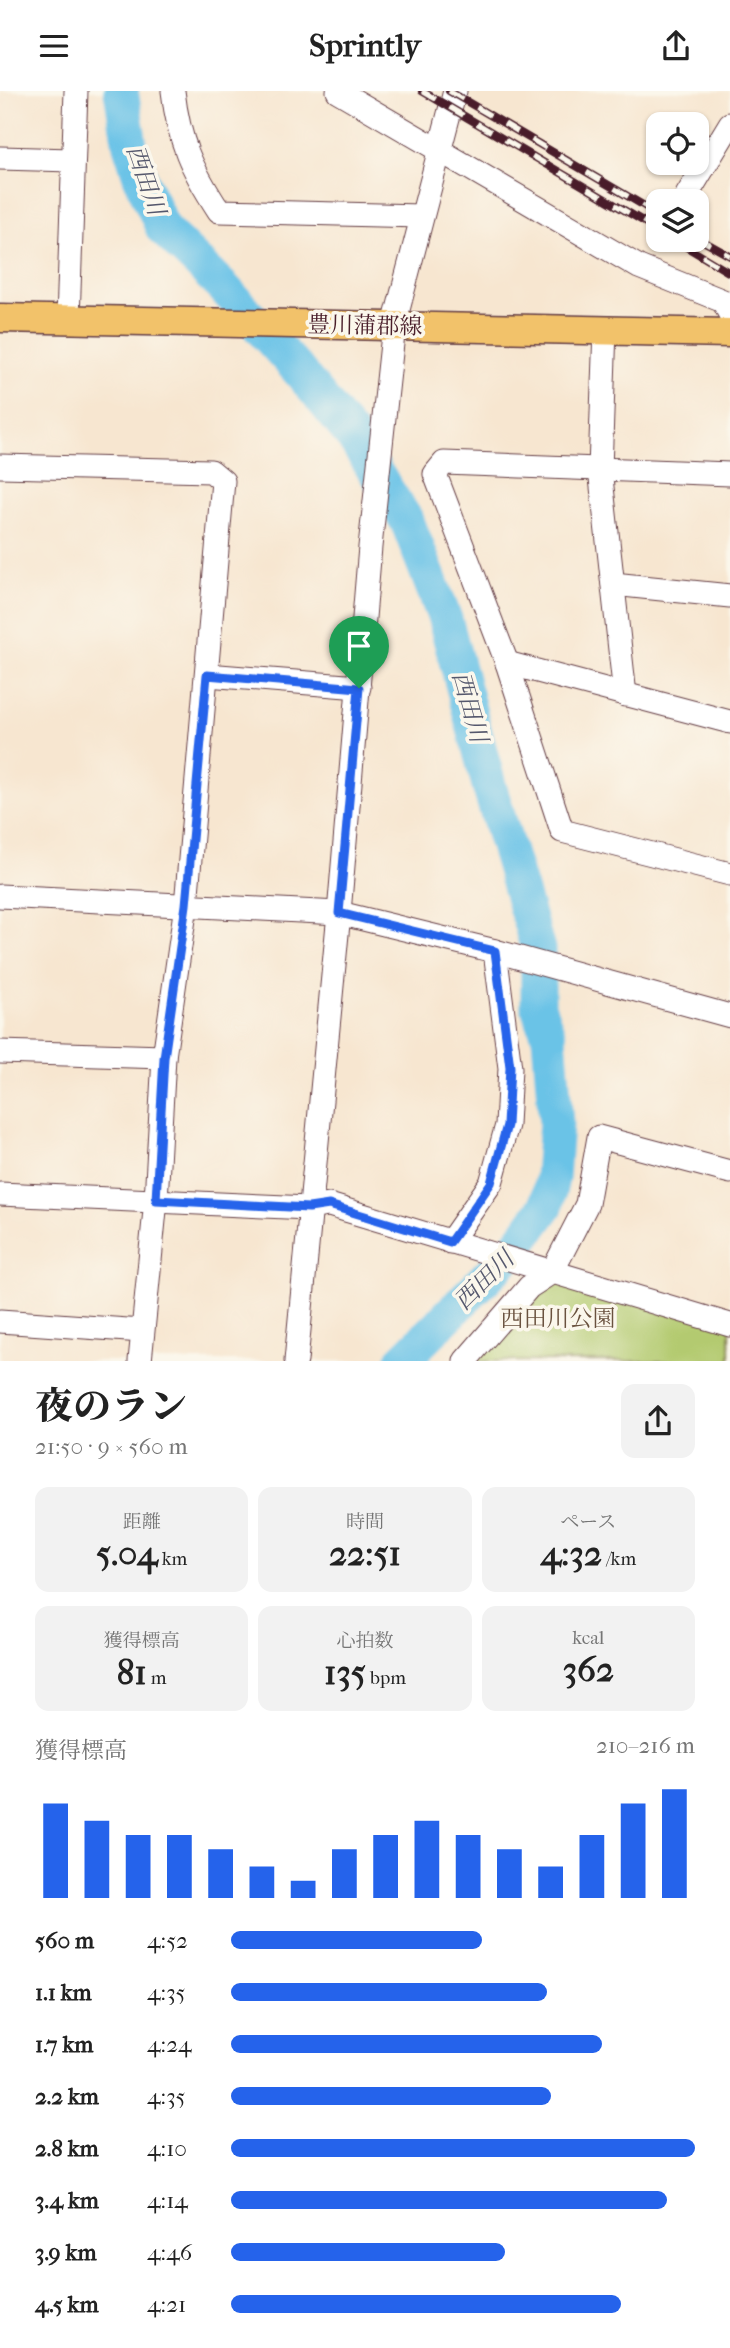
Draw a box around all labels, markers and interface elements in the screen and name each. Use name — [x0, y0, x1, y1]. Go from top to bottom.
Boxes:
icon: menu — [35, 27, 73, 65]
text: Sprintly — [309, 27, 421, 64]
icon: share — [657, 27, 695, 65]
map controls — [646, 112, 709, 252]
button: locate — [646, 112, 709, 175]
water label: 西田川 — [121, 141, 172, 221]
button: layers — [646, 189, 709, 252]
street label: 豊川蒲郡線 — [307, 311, 423, 340]
pin — [329, 616, 389, 688]
icon: arrive — [340, 627, 378, 665]
water label: 西田川 — [447, 669, 494, 748]
water label: 西田川 — [449, 1243, 521, 1315]
park label: 西田川公園 — [501, 1305, 616, 1332]
text: 夜のラン — [35, 1384, 187, 1429]
button: share — [621, 1384, 695, 1458]
text: 21:50 · 9 × 560 m — [35, 1433, 188, 1460]
text: 距離 — [123, 1511, 161, 1533]
text: 時間 — [346, 1511, 384, 1533]
text: ペース — [560, 1511, 616, 1533]
text: 5.04 — [96, 1533, 158, 1574]
text: 22:51 — [329, 1533, 401, 1574]
text: 4:32 — [540, 1533, 602, 1574]
text: km — [158, 1548, 187, 1570]
text: /km — [602, 1548, 636, 1570]
text: kcal — [572, 1627, 604, 1649]
text: 獲得標高 — [104, 1630, 180, 1652]
text: 心拍数 — [336, 1630, 394, 1652]
text: 362 — [563, 1649, 614, 1690]
text: 81 — [117, 1652, 147, 1693]
text: 135 — [324, 1652, 366, 1693]
text: m — [147, 1667, 167, 1689]
text: bpm — [366, 1667, 406, 1689]
text: 210–216 m — [596, 1732, 695, 1759]
text: 獲得標高 — [35, 1737, 127, 1764]
text: 560 m — [35, 1927, 94, 1954]
text: 4:52 — [147, 1927, 188, 1954]
text: 1.1 km — [35, 1979, 92, 2006]
text: 4:35 — [147, 1979, 186, 2006]
text: 1.7 km — [35, 2031, 93, 2058]
text: 4:24 — [147, 2031, 192, 2058]
text: 2.2 km — [35, 2083, 99, 2110]
text: 4:35 — [147, 2083, 186, 2110]
text: 2.8 km — [35, 2135, 99, 2162]
text: 4:10 — [147, 2135, 187, 2162]
text: 3.4 km — [35, 2187, 99, 2214]
text: 4:14 — [147, 2187, 188, 2214]
text: 3.9 km — [35, 2239, 97, 2266]
text: 4:46 — [147, 2239, 192, 2266]
text: 4.5 km — [35, 2291, 99, 2318]
text: 4:21 — [147, 2291, 186, 2318]

